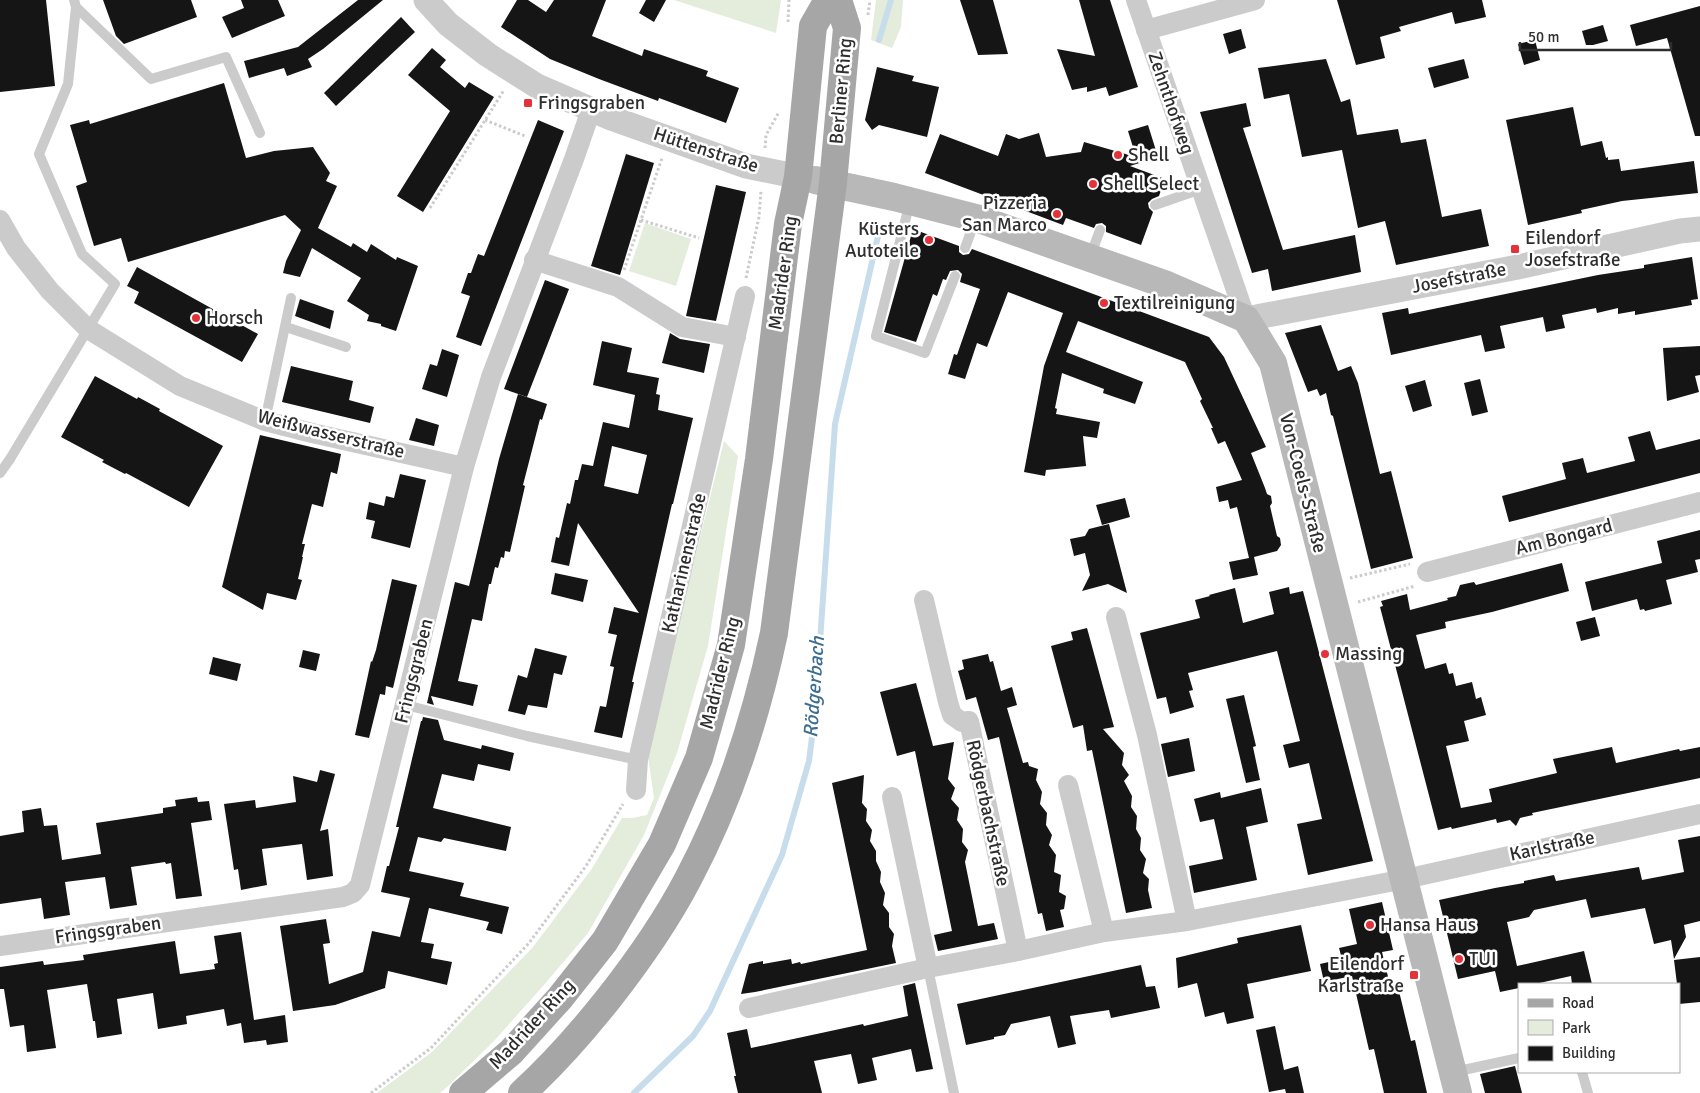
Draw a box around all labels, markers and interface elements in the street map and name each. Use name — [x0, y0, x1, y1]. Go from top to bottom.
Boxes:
scale bar — [1520, 20, 1671, 52]
text: 50 m — [1528, 28, 1559, 46]
street label: Berliner Ring — [824, 37, 858, 145]
street label: Zehnthofweg — [1142, 48, 1200, 158]
place label: Fringsgraben — [538, 91, 645, 115]
marker: Fringsgraben — [522, 97, 534, 109]
street label: Hüttenstraße — [650, 122, 762, 178]
place label: Shell — [1128, 143, 1169, 167]
marker: Shell — [1112, 149, 1124, 161]
place label: Shell Select — [1103, 172, 1199, 196]
marker: Shell Select — [1087, 178, 1099, 190]
place label: Pizzeria San Marco — [962, 191, 1047, 237]
marker: Pizzeria San Marco — [1051, 208, 1063, 220]
street label: Madrider Ring — [763, 214, 803, 332]
place label: Küsters Autoteile — [845, 217, 919, 263]
place label: Eilendorf Josefstraße — [1525, 226, 1620, 272]
marker: Küsters Autoteile — [923, 234, 935, 246]
marker: Eilendorf Josefstraße — [1509, 243, 1521, 255]
street label: Josefstraße — [1410, 257, 1508, 299]
place label: Textilreinigung — [1114, 291, 1235, 315]
marker: Textilreinigung — [1098, 297, 1110, 309]
place label: Horsch — [206, 306, 263, 330]
marker: Horsch — [190, 312, 202, 324]
street label: Weißwasserstraße — [255, 404, 407, 464]
street label: Von-Coels-Straße — [1274, 411, 1332, 555]
street label: Katharinenstraße — [656, 491, 712, 635]
street label: Am Bongard — [1513, 513, 1615, 561]
street label: Madrider Ring — [694, 614, 746, 732]
street label: Fringsgraben — [389, 616, 439, 726]
water label: Rödgerbach — [798, 634, 830, 739]
place label: Massing — [1335, 642, 1402, 666]
marker: Massing — [1319, 648, 1331, 660]
street label: Rödgerbachstraße — [961, 737, 1015, 889]
street label: Karlstraße — [1507, 825, 1597, 867]
street label: Fringsgraben — [53, 911, 163, 949]
place label: Hansa Haus — [1380, 913, 1476, 937]
marker: Hansa Haus — [1364, 919, 1376, 931]
place label: TUI — [1469, 947, 1497, 971]
place label: Eilendorf Karlstraße — [1318, 952, 1406, 998]
marker: TUI — [1453, 953, 1465, 965]
marker: Eilendorf Karlstraße — [1408, 969, 1420, 981]
street label: Madrider Ring — [484, 974, 580, 1074]
legend — [1518, 983, 1680, 1073]
text: Road — [1562, 994, 1594, 1012]
text: Park — [1562, 1019, 1591, 1037]
text: Building — [1562, 1044, 1616, 1062]

